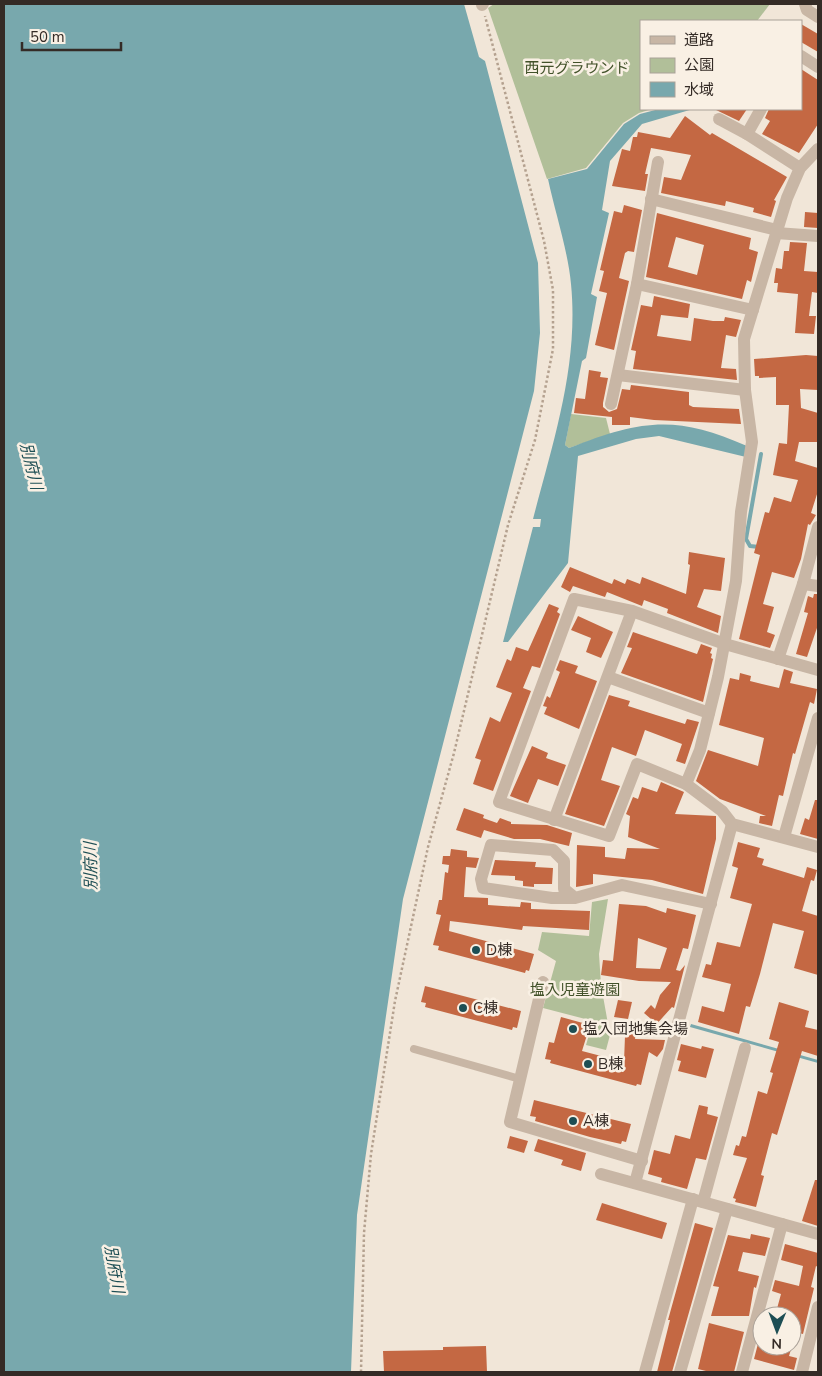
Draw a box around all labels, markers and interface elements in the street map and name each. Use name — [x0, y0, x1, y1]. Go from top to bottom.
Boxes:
scale bar — [22, 20, 121, 52]
legend — [640, 20, 802, 110]
text: 50 m — [30, 27, 65, 47]
text: 道路 — [684, 30, 714, 50]
text: 公園 — [684, 55, 714, 75]
park label: 西元グラウンド — [524, 58, 630, 78]
text: 水域 — [684, 80, 714, 100]
water label: 別府川 — [15, 440, 48, 494]
water label: 別府川 — [80, 840, 102, 890]
place label: D棟 — [486, 940, 512, 960]
marker: D棟 — [470, 944, 482, 956]
park label: 塩入児童遊園 — [530, 980, 620, 1000]
place label: C棟 — [473, 998, 498, 1018]
marker: C棟 — [457, 1002, 469, 1014]
place label: 塩入団地集会場 — [583, 1019, 688, 1039]
marker: 塩入団地集会場 — [567, 1023, 579, 1035]
place label: B棟 — [598, 1054, 623, 1074]
marker: B棟 — [582, 1058, 594, 1070]
place label: A棟 — [583, 1111, 609, 1131]
marker: A棟 — [567, 1115, 579, 1127]
water label: 別府川 — [99, 1244, 129, 1297]
north arrow — [752, 1306, 802, 1356]
text: N — [771, 1334, 782, 1353]

